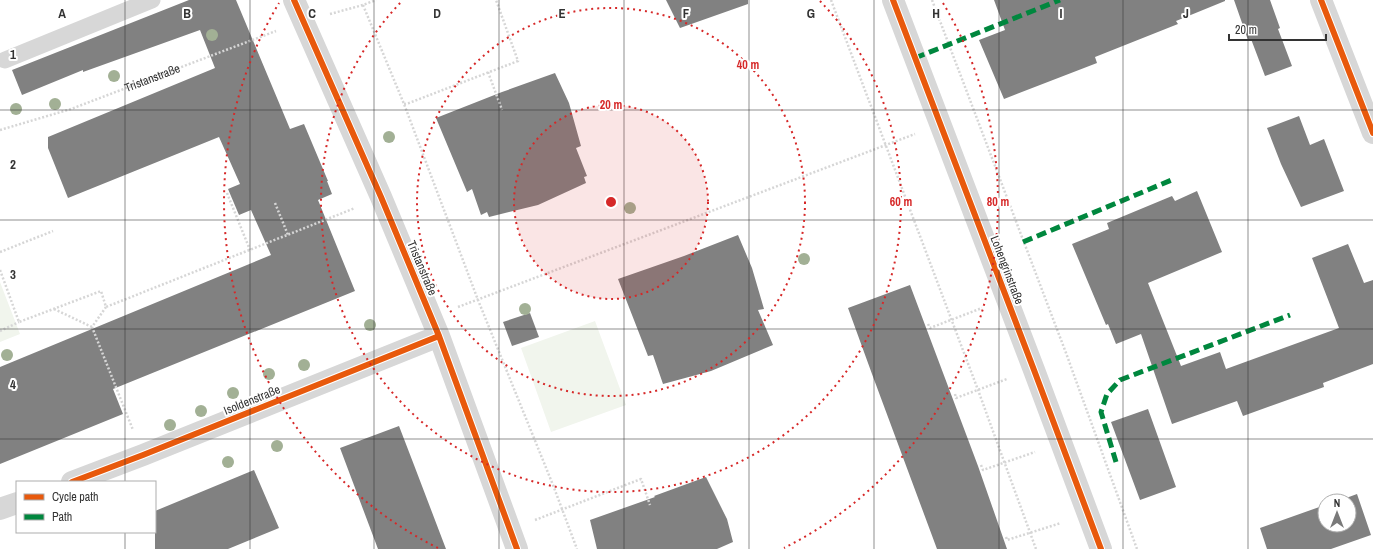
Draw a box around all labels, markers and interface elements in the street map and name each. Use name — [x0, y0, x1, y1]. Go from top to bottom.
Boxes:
text: A — [58, 5, 66, 22]
text: B — [183, 5, 191, 22]
text: C — [308, 5, 316, 22]
text: D — [433, 5, 441, 22]
text: E — [558, 5, 566, 22]
text: F — [683, 5, 690, 22]
text: G — [807, 5, 815, 22]
text: H — [932, 5, 940, 22]
text: I — [1060, 5, 1063, 22]
text: J — [1183, 5, 1189, 22]
scale bar — [1229, 16, 1326, 42]
text: 20 m — [1235, 22, 1257, 38]
text: 1 — [10, 46, 16, 63]
text: 40 m — [737, 57, 759, 73]
street label: Tristanstraße — [122, 60, 182, 96]
text: 20 m — [600, 97, 622, 113]
text: 2 — [10, 156, 16, 173]
text: 60 m — [890, 194, 912, 210]
text: 80 m — [987, 194, 1009, 210]
centre of rings — [604, 195, 618, 209]
street label: Lohengrinstraße — [987, 233, 1027, 307]
street label: Tristanstraße — [403, 238, 441, 298]
text: 3 — [10, 266, 16, 283]
text: 4 — [10, 376, 16, 393]
street label: Isoldenstraße — [221, 381, 283, 419]
legend — [16, 481, 156, 533]
text: Cycle path — [52, 489, 99, 505]
north arrow — [1317, 493, 1357, 533]
text: N — [1334, 496, 1340, 510]
text: Path — [52, 509, 72, 525]

